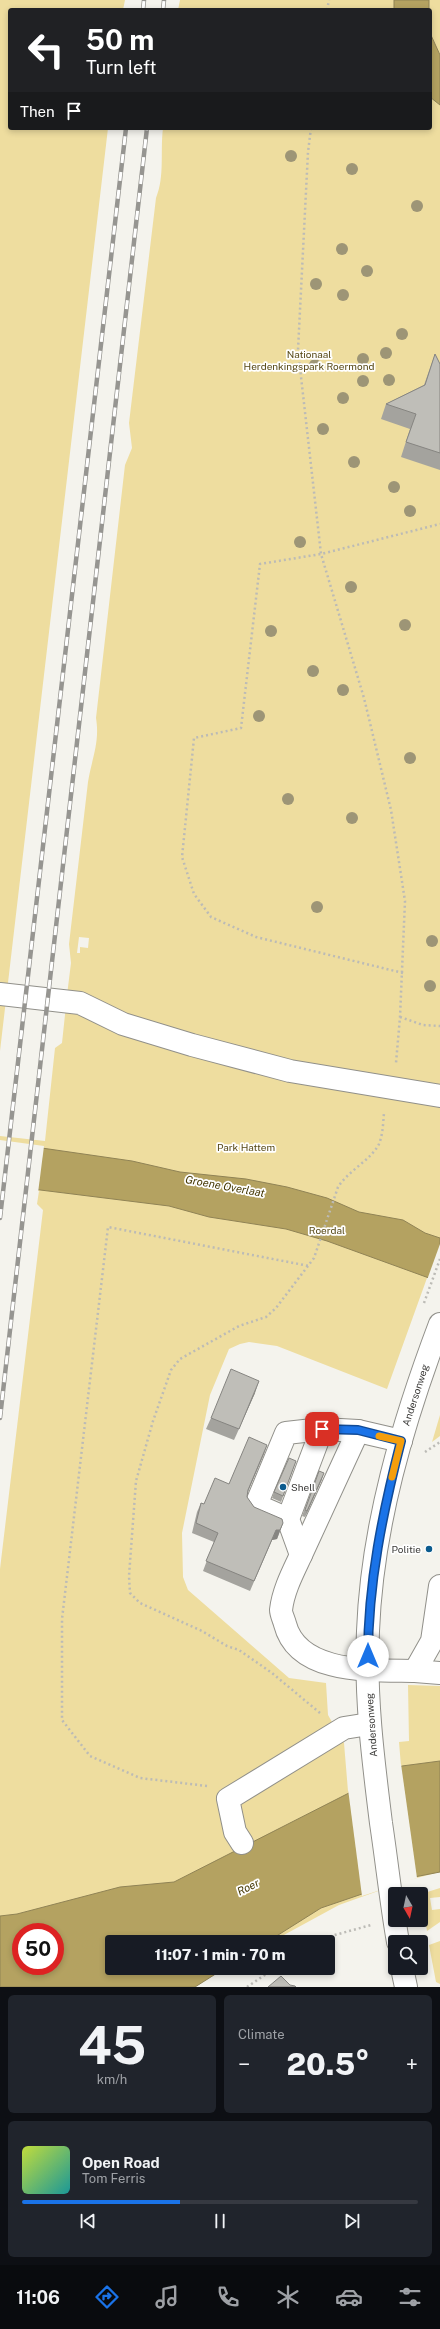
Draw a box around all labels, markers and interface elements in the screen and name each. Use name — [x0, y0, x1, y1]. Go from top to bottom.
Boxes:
text: 50 m — [86, 23, 154, 56]
icon: left — [20, 24, 72, 76]
text: Turn left — [86, 57, 156, 78]
icon: arrive — [63, 100, 85, 122]
text: Then — [20, 103, 55, 120]
park label: Nationaal Herdenkingspark Roermond — [244, 348, 374, 372]
park label: Park Hattem — [217, 1141, 275, 1153]
water label: Groene Overlaat — [184, 1173, 266, 1199]
park label: Roerdal — [309, 1224, 345, 1236]
street label: Andersonweg — [399, 1363, 431, 1427]
pin — [305, 1412, 339, 1446]
icon: arrive — [311, 1418, 333, 1440]
place label: Shell — [291, 1481, 315, 1493]
marker: Shell — [278, 1482, 288, 1492]
place label: Politie — [392, 1543, 421, 1555]
marker: Politie — [424, 1544, 434, 1554]
position arrow — [347, 1635, 389, 1677]
street label: Andersonweg — [363, 1693, 379, 1757]
water label: Roer — [235, 1876, 262, 1897]
north arrow — [388, 1887, 428, 1927]
map controls — [388, 1887, 428, 1975]
speed limit sign: 50 — [12, 1923, 64, 1975]
button: search — [388, 1935, 428, 1975]
text: 11:07 · 1 min · 70 m — [155, 1946, 285, 1963]
text: 45 — [78, 2015, 146, 2076]
text: Climate — [238, 2027, 285, 2042]
text: 20.5° — [286, 2046, 370, 2082]
text: − — [238, 2051, 250, 2077]
text: + — [406, 2051, 418, 2077]
text: km/h — [97, 2072, 127, 2087]
text: Open Road — [82, 2154, 160, 2171]
text: Tom Ferris — [82, 2171, 145, 2186]
icon: previous — [77, 2210, 99, 2232]
icon: pause — [209, 2210, 231, 2232]
icon: next — [341, 2210, 363, 2232]
icon: directions — [93, 2283, 121, 2311]
icon: music — [153, 2283, 181, 2311]
icon: phone — [214, 2283, 242, 2311]
icon: climate — [274, 2283, 302, 2311]
icon: car — [335, 2283, 363, 2311]
icon: filters — [396, 2283, 424, 2311]
text: 11:06 — [16, 2287, 60, 2308]

